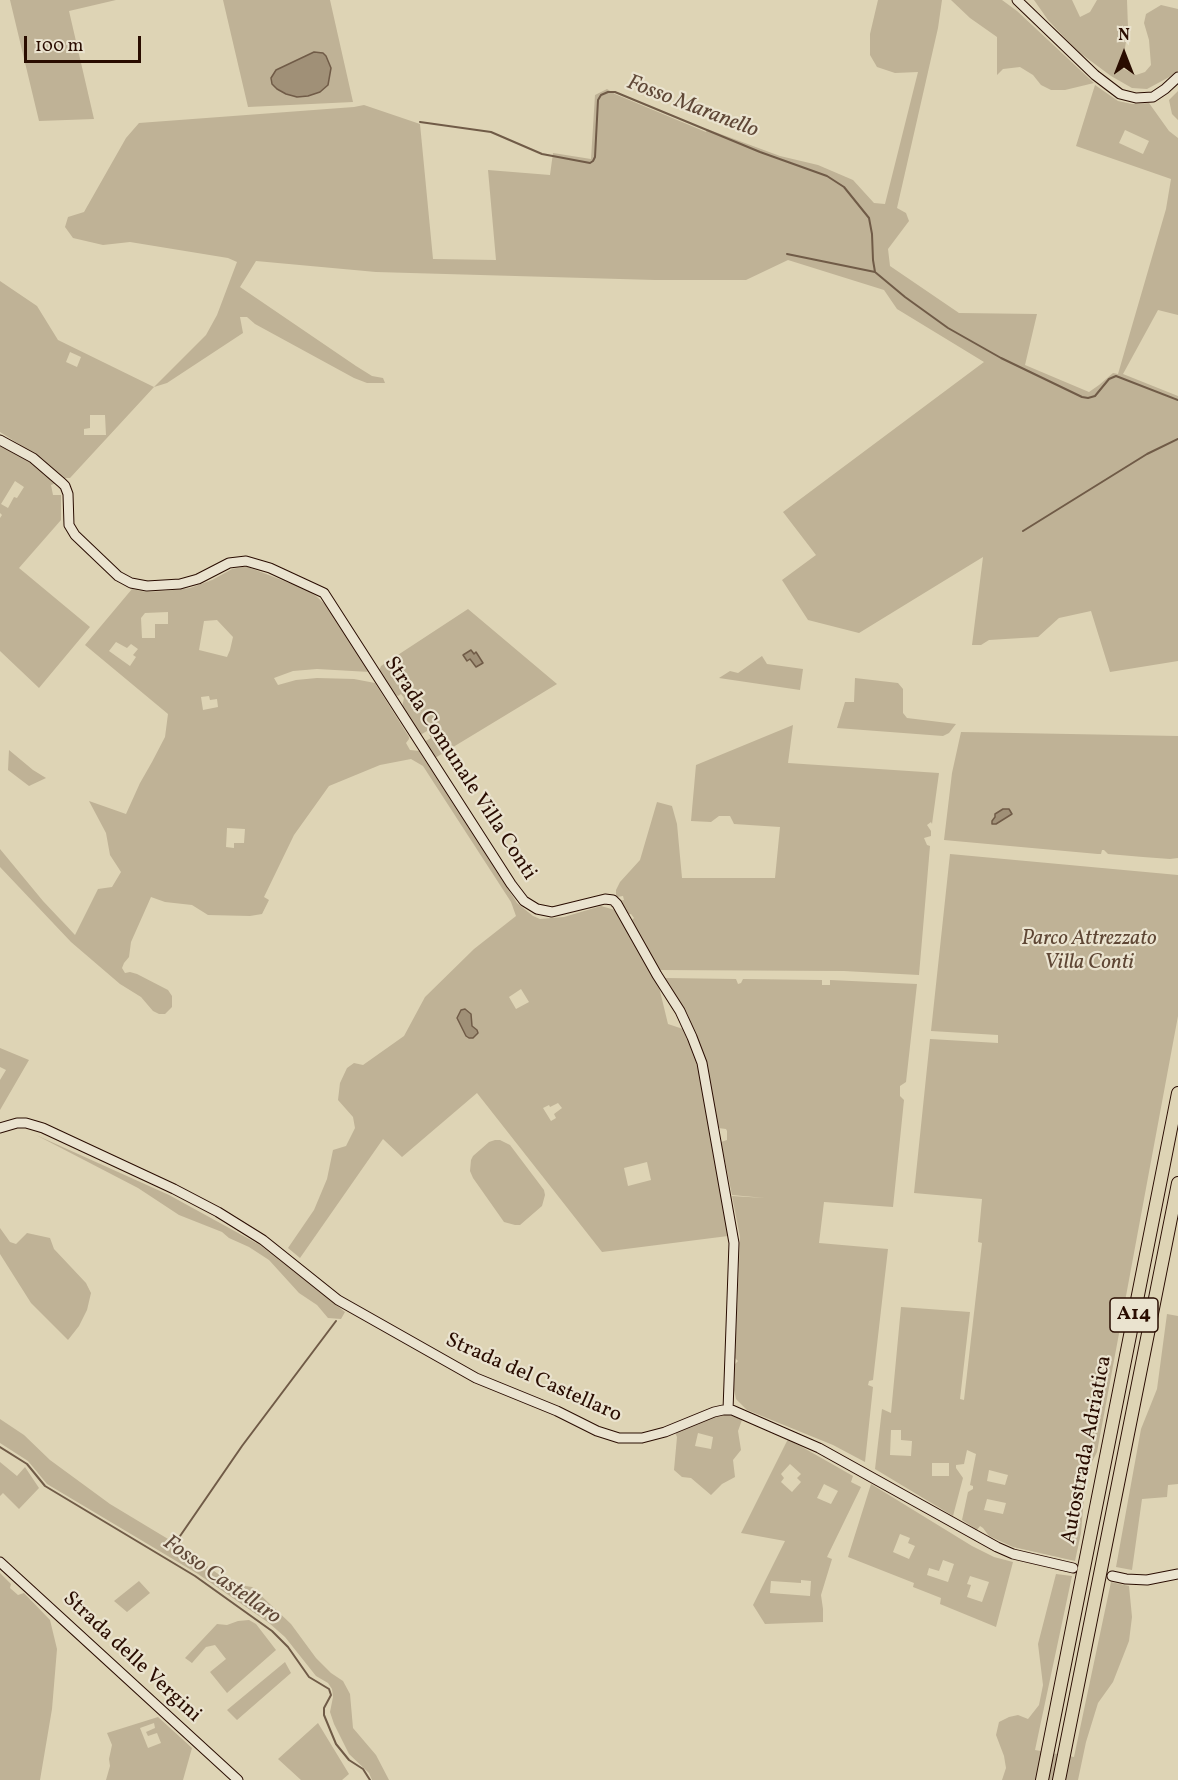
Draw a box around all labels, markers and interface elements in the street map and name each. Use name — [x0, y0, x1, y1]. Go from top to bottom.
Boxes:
scale bar — [27, 24, 144, 62]
north arrow — [1094, 24, 1154, 84]
text: N — [1118, 25, 1130, 47]
text: 100 m — [35, 34, 84, 59]
water label: Fosso Maranello — [622, 71, 762, 145]
street label: Strada Comunale Villa Conti — [377, 652, 541, 886]
park label: Parco Attrezzato Villa Conti — [1021, 927, 1157, 977]
road number: A14 — [1110, 1298, 1158, 1332]
street label: Strada del Castellaro — [441, 1329, 625, 1429]
street label: Autostrada Adriatica — [1057, 1354, 1119, 1546]
water label: Fosso Castellaro — [157, 1531, 285, 1631]
street label: Strada delle Vergini — [56, 1587, 206, 1729]

